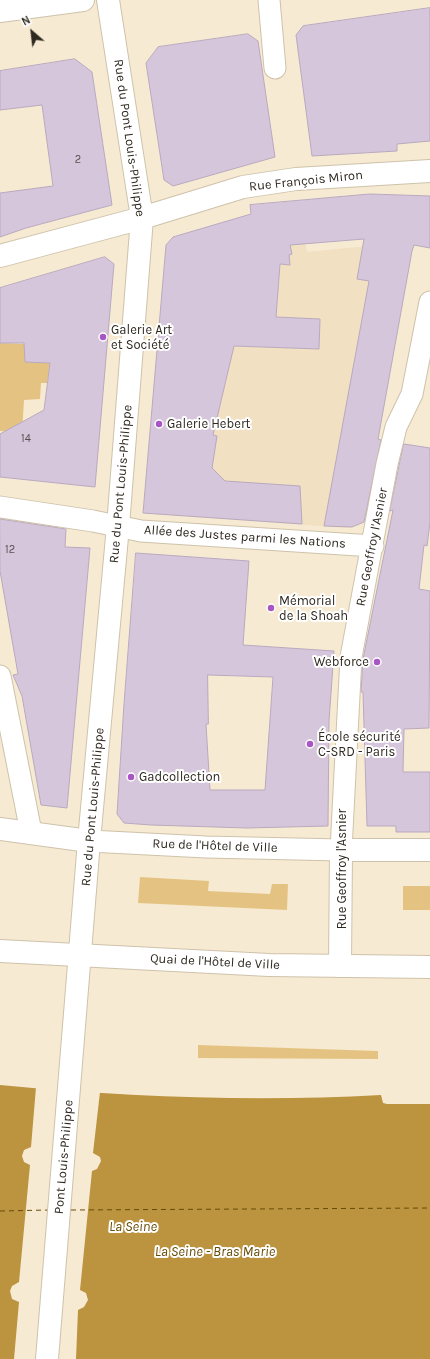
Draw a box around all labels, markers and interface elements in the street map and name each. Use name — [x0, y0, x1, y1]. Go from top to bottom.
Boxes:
north arrow — [12, 12, 52, 52]
text: N — [20, 13, 33, 29]
street label: Rue du Pont Louis-Philippe — [110, 58, 148, 218]
house number: 2 — [75, 153, 81, 167]
street label: Rue François Miron — [248, 167, 364, 195]
place label: Galerie Art et Société — [111, 322, 172, 353]
marker: Galerie Art et Société — [98, 332, 108, 342]
street label: Rue du Pont Louis-Philippe — [106, 404, 136, 564]
place label: Galerie Hebert — [167, 416, 251, 432]
marker: Galerie Hebert — [154, 419, 164, 429]
house number: 14 — [21, 432, 31, 446]
street label: Rue Geoffroy l'Asnier — [353, 486, 391, 608]
street label: Allée des Justes parmi les Nations — [144, 522, 346, 552]
house number: 12 — [5, 543, 15, 557]
place label: Mémorial de la Shoah — [279, 593, 348, 624]
marker: Mémorial de la Shoah — [266, 603, 276, 613]
place label: Webforce — [314, 654, 369, 670]
marker: Webforce — [372, 657, 382, 667]
street label: Rue du Pont Louis-Philippe — [78, 727, 108, 887]
place label: École sécurité C-SRD - Paris — [318, 729, 401, 760]
marker: École sécurité C-SRD - Paris — [305, 739, 315, 749]
place label: Gadcollection — [139, 769, 220, 785]
marker: Gadcollection — [126, 772, 136, 782]
street label: Rue Geoffroy l'Asnier — [334, 809, 350, 929]
street label: Rue de l'Hôtel de Ville — [152, 836, 278, 856]
street label: Quai de l'Hôtel de Ville — [150, 951, 280, 973]
street label: Pont Louis-Philippe — [51, 1099, 77, 1215]
water label: La Seine — [109, 1219, 157, 1235]
water label: La Seine - Bras Marie — [155, 1244, 275, 1260]

